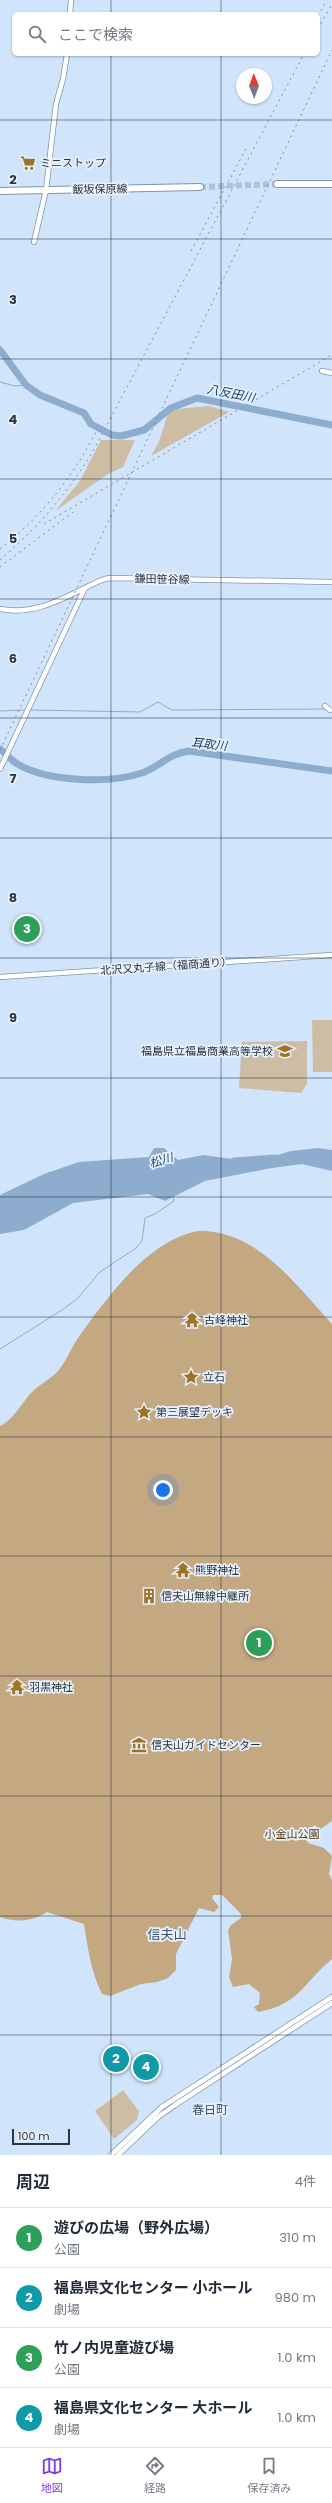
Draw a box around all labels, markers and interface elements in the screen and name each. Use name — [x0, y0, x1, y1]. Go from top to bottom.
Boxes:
search box — [12, 12, 320, 56]
icon: search — [26, 23, 48, 45]
text: ここで検索 — [58, 24, 133, 45]
north arrow — [236, 68, 272, 104]
supermarket icon: ミニストップ — [19, 154, 37, 172]
place label: ミニストップ — [40, 155, 106, 171]
text: 2 — [9, 170, 17, 189]
street label: 飯坂保原線 — [72, 181, 128, 197]
text: 3 — [9, 290, 17, 309]
water label: 八反田川 — [206, 380, 258, 406]
text: 4 — [9, 410, 18, 429]
text: 5 — [9, 529, 17, 548]
street label: 鎌田笹谷線 — [134, 571, 190, 587]
text: 6 — [9, 649, 17, 668]
water label: 耳取川 — [190, 734, 230, 755]
text: 7 — [10, 769, 17, 788]
text: 8 — [9, 888, 17, 907]
pin: 3 — [14, 914, 40, 944]
street label: 北沢又丸子線（福商通り） — [100, 953, 232, 979]
text: 9 — [9, 1008, 17, 1027]
school or university icon: 福島県立福島商業高等学校 — [276, 1042, 294, 1060]
place label: 福島県立福島商業高等学校 — [141, 1043, 273, 1059]
water label: 松川 — [147, 1148, 177, 1171]
temple icon: 古峰神社 — [183, 1311, 201, 1329]
place label: 古峰神社 — [204, 1312, 248, 1328]
place icon: 立石 — [182, 1368, 200, 1386]
place label: 立石 — [203, 1369, 225, 1385]
place icon: 第三展望デッキ — [135, 1403, 153, 1421]
place label: 第三展望デッキ — [156, 1404, 233, 1420]
your location — [153, 1480, 173, 1500]
temple icon: 熊野神社 — [174, 1561, 192, 1579]
place label: 熊野神社 — [195, 1562, 239, 1578]
building icon: 信夫山無線中継所 — [140, 1587, 158, 1605]
place label: 信夫山無線中継所 — [161, 1588, 250, 1604]
pin: 1 — [246, 1628, 272, 1658]
temple icon: 羽黒神社 — [8, 1678, 26, 1696]
place label: 羽黒神社 — [29, 1679, 73, 1695]
museum icon: 信夫山ガイドセンター — [130, 1736, 148, 1754]
place label: 信夫山ガイドセンター — [151, 1737, 261, 1753]
park label: 小金山公園 — [265, 1826, 320, 1842]
district label: 信夫山 — [147, 1925, 187, 1944]
pin: 2 — [103, 2044, 129, 2074]
pin: 4 — [133, 2052, 159, 2082]
district label: 春日町 — [192, 2101, 228, 2118]
scale bar — [12, 2127, 70, 2146]
text: 100 m — [18, 2128, 50, 2144]
text: 周辺 — [16, 2170, 50, 2194]
text: 4件 — [295, 2172, 316, 2191]
text: 遊びの広場（野外広場） — [54, 2217, 219, 2238]
text: 1 — [27, 2228, 31, 2247]
text: 310 m — [279, 2228, 316, 2247]
text: 公園 — [54, 2240, 80, 2259]
text: 福島県文化センター 小ホール — [54, 2277, 252, 2298]
text: 2 — [25, 2288, 33, 2307]
text: 980 m — [275, 2288, 316, 2307]
text: 劇場 — [54, 2300, 80, 2319]
text: 竹ノ内児童遊び場 — [54, 2337, 174, 2358]
text: 3 — [25, 2348, 33, 2367]
text: 1.0 km — [277, 2348, 316, 2367]
text: 公園 — [54, 2360, 80, 2379]
text: 福島県文化センター 大ホール — [54, 2397, 252, 2418]
text: 4 — [25, 2408, 33, 2427]
text: 1.0 km — [277, 2408, 316, 2427]
text: 劇場 — [54, 2420, 80, 2439]
tab: 地図 — [41, 2455, 63, 2497]
tab: 経路 — [144, 2455, 166, 2497]
tab: 保存済み — [247, 2455, 291, 2497]

